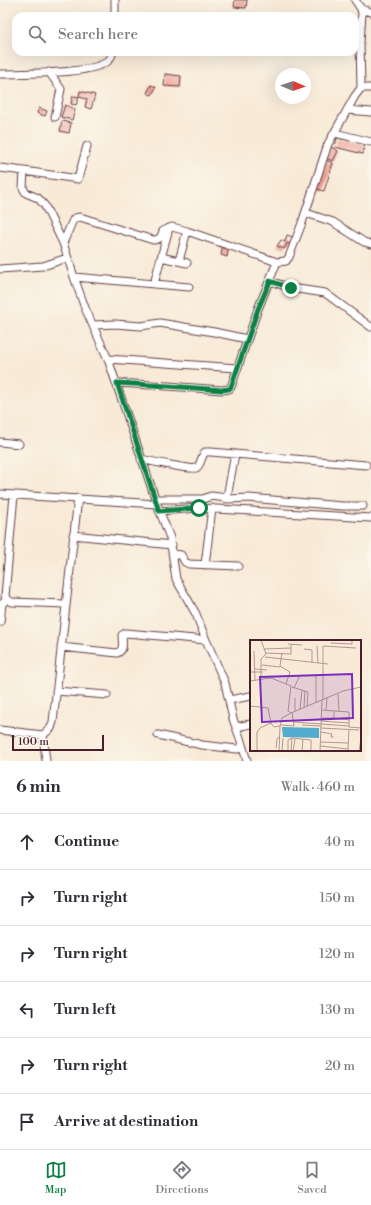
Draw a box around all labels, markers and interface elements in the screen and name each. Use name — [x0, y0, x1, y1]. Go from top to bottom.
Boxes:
search box — [12, 12, 359, 56]
icon: search — [26, 23, 48, 45]
text: Search here — [58, 25, 138, 44]
north arrow — [275, 68, 311, 104]
route end — [282, 279, 300, 297]
route start — [190, 499, 208, 517]
inset map — [250, 640, 361, 751]
scale bar — [12, 733, 104, 752]
text: 100 m — [18, 735, 49, 749]
text: 6 min — [16, 776, 61, 798]
text: Walk · 460 m — [281, 779, 355, 795]
icon: ahead — [16, 831, 38, 853]
text: Continue — [54, 832, 119, 851]
text: 40 m — [325, 834, 355, 850]
icon: right — [16, 887, 38, 909]
text: Turn right — [54, 888, 128, 907]
text: 150 m — [320, 890, 355, 906]
icon: right — [16, 943, 38, 965]
text: Turn right — [54, 944, 128, 963]
text: 120 m — [319, 946, 355, 962]
icon: left — [16, 999, 38, 1021]
text: Turn left — [54, 1000, 116, 1019]
text: 130 m — [320, 1002, 355, 1018]
icon: right — [16, 1055, 38, 1077]
text: Turn right — [54, 1056, 128, 1075]
text: 20 m — [325, 1058, 355, 1074]
icon: arrive — [16, 1111, 38, 1133]
text: Arrive at destination — [54, 1112, 198, 1131]
tab: Map — [45, 1159, 67, 1197]
tab: Directions — [156, 1159, 209, 1197]
tab: Saved — [298, 1159, 326, 1197]

